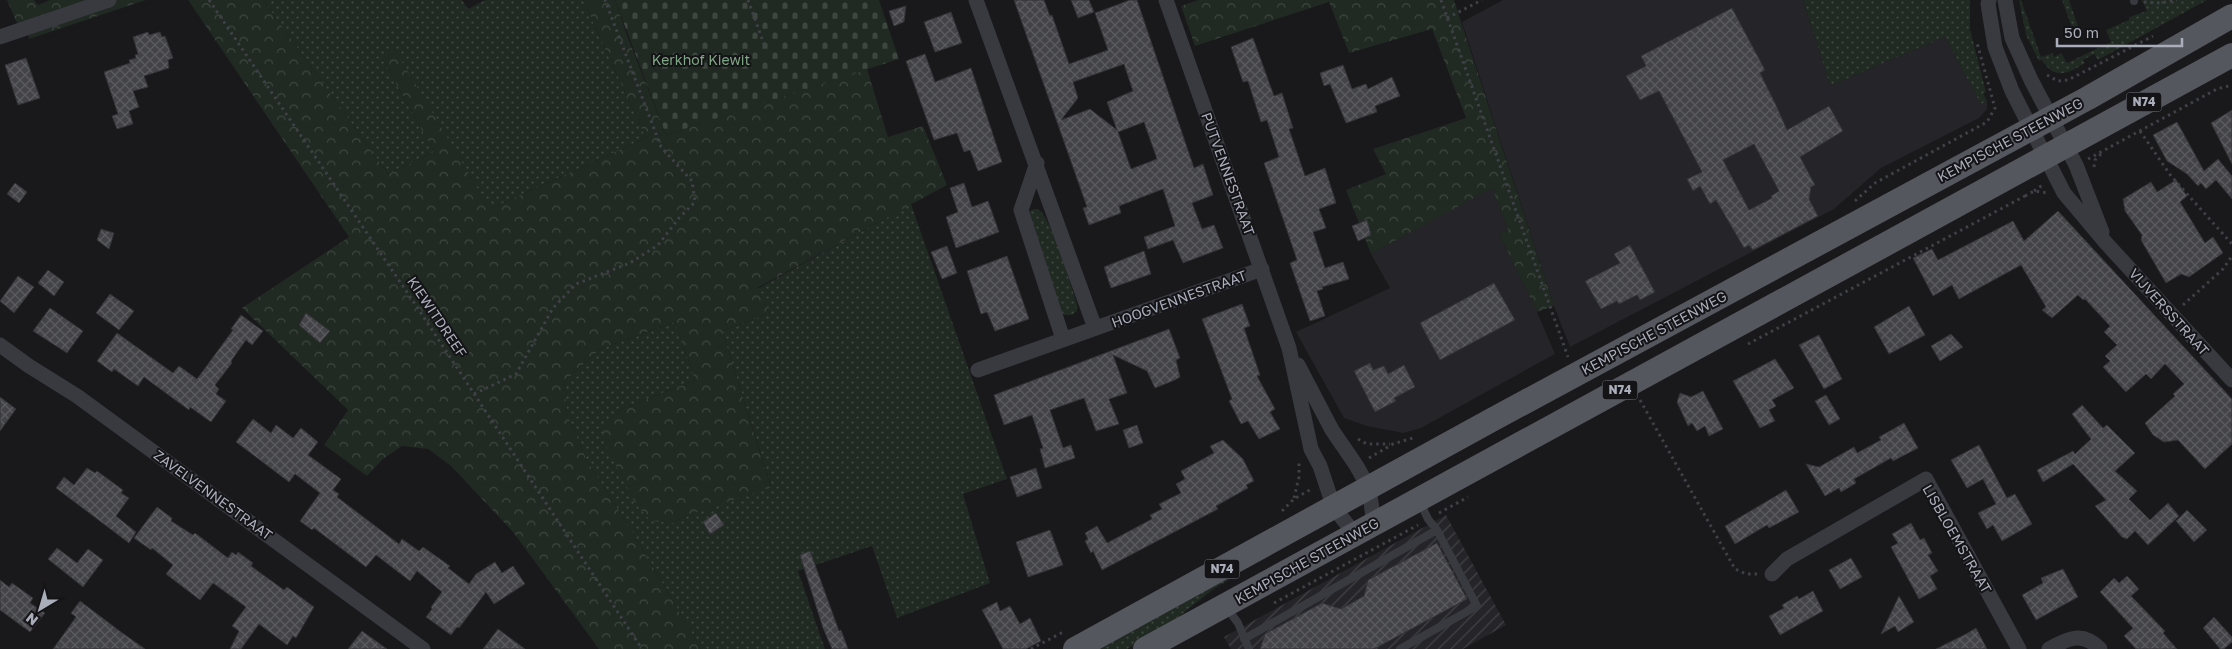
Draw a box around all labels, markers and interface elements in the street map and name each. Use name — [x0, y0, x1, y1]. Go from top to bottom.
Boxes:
scale bar — [2057, 15, 2182, 47]
text: 50 m — [2064, 23, 2099, 41]
park label: Kerkhof Kiewit — [652, 51, 750, 68]
road number: N74 — [2126, 92, 2162, 111]
street label: KEMPISCHE STEENWEG — [1934, 94, 2085, 185]
street label: PUTVENNESTRAAT — [1198, 110, 1259, 238]
street label: VIJVERSSTRAAT — [2126, 265, 2213, 359]
street label: HOOGVENNESTRAAT — [1109, 266, 1249, 331]
street label: KIEWITDREEF — [404, 273, 471, 360]
street label: KEMPISCHE STEENWEG — [1578, 287, 1729, 378]
road number: N74 — [1602, 380, 1638, 400]
street label: ZAVELVENNESTRAAT — [151, 446, 276, 544]
street label: LISBLOEMSTRAAT — [1919, 481, 1996, 596]
street label: KEMPISCHE STEENWEG — [1232, 514, 1382, 607]
road number: N74 — [1204, 560, 1240, 578]
north arrow — [15, 584, 65, 634]
text: N — [22, 610, 41, 630]

